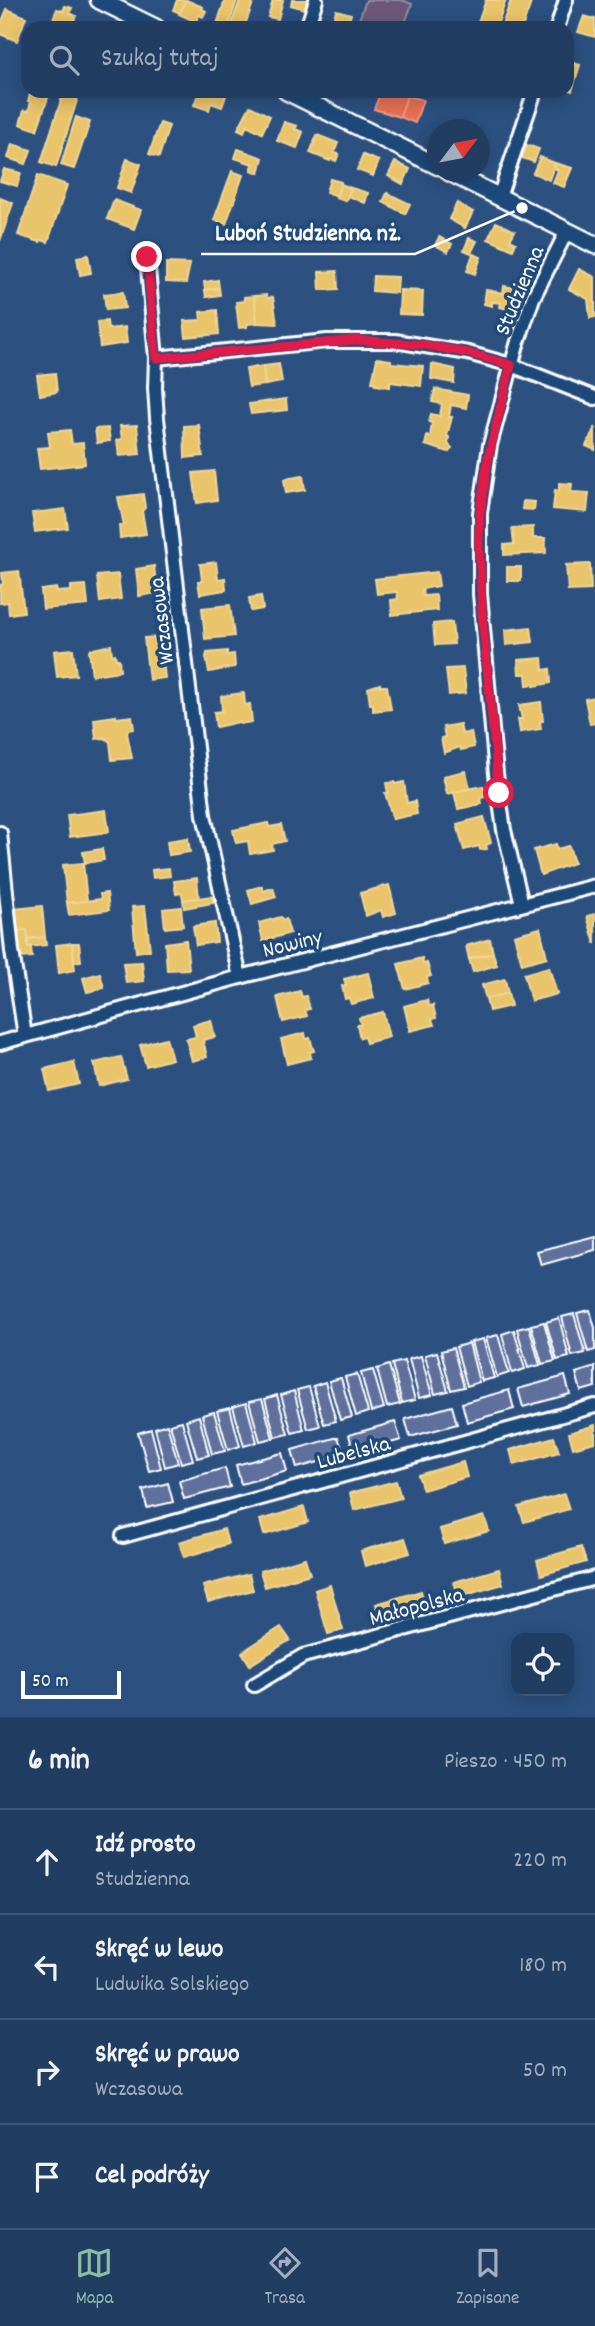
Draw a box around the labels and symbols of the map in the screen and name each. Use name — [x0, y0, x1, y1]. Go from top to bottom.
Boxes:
north arrow — [427, 119, 490, 182]
callout: Luboń Studzienna nż. — [201, 209, 415, 254]
text: Luboń Studzienna nż. — [215, 218, 401, 252]
street label: Studzienna — [488, 240, 555, 341]
route end — [131, 241, 162, 272]
street label: Wczasowa — [142, 574, 185, 666]
route start — [483, 777, 514, 808]
street label: Nowiny — [259, 922, 327, 969]
street label: Lubelska — [314, 1428, 395, 1480]
street label: Małopolska — [366, 1580, 469, 1637]
scale bar — [21, 1668, 121, 1700]

